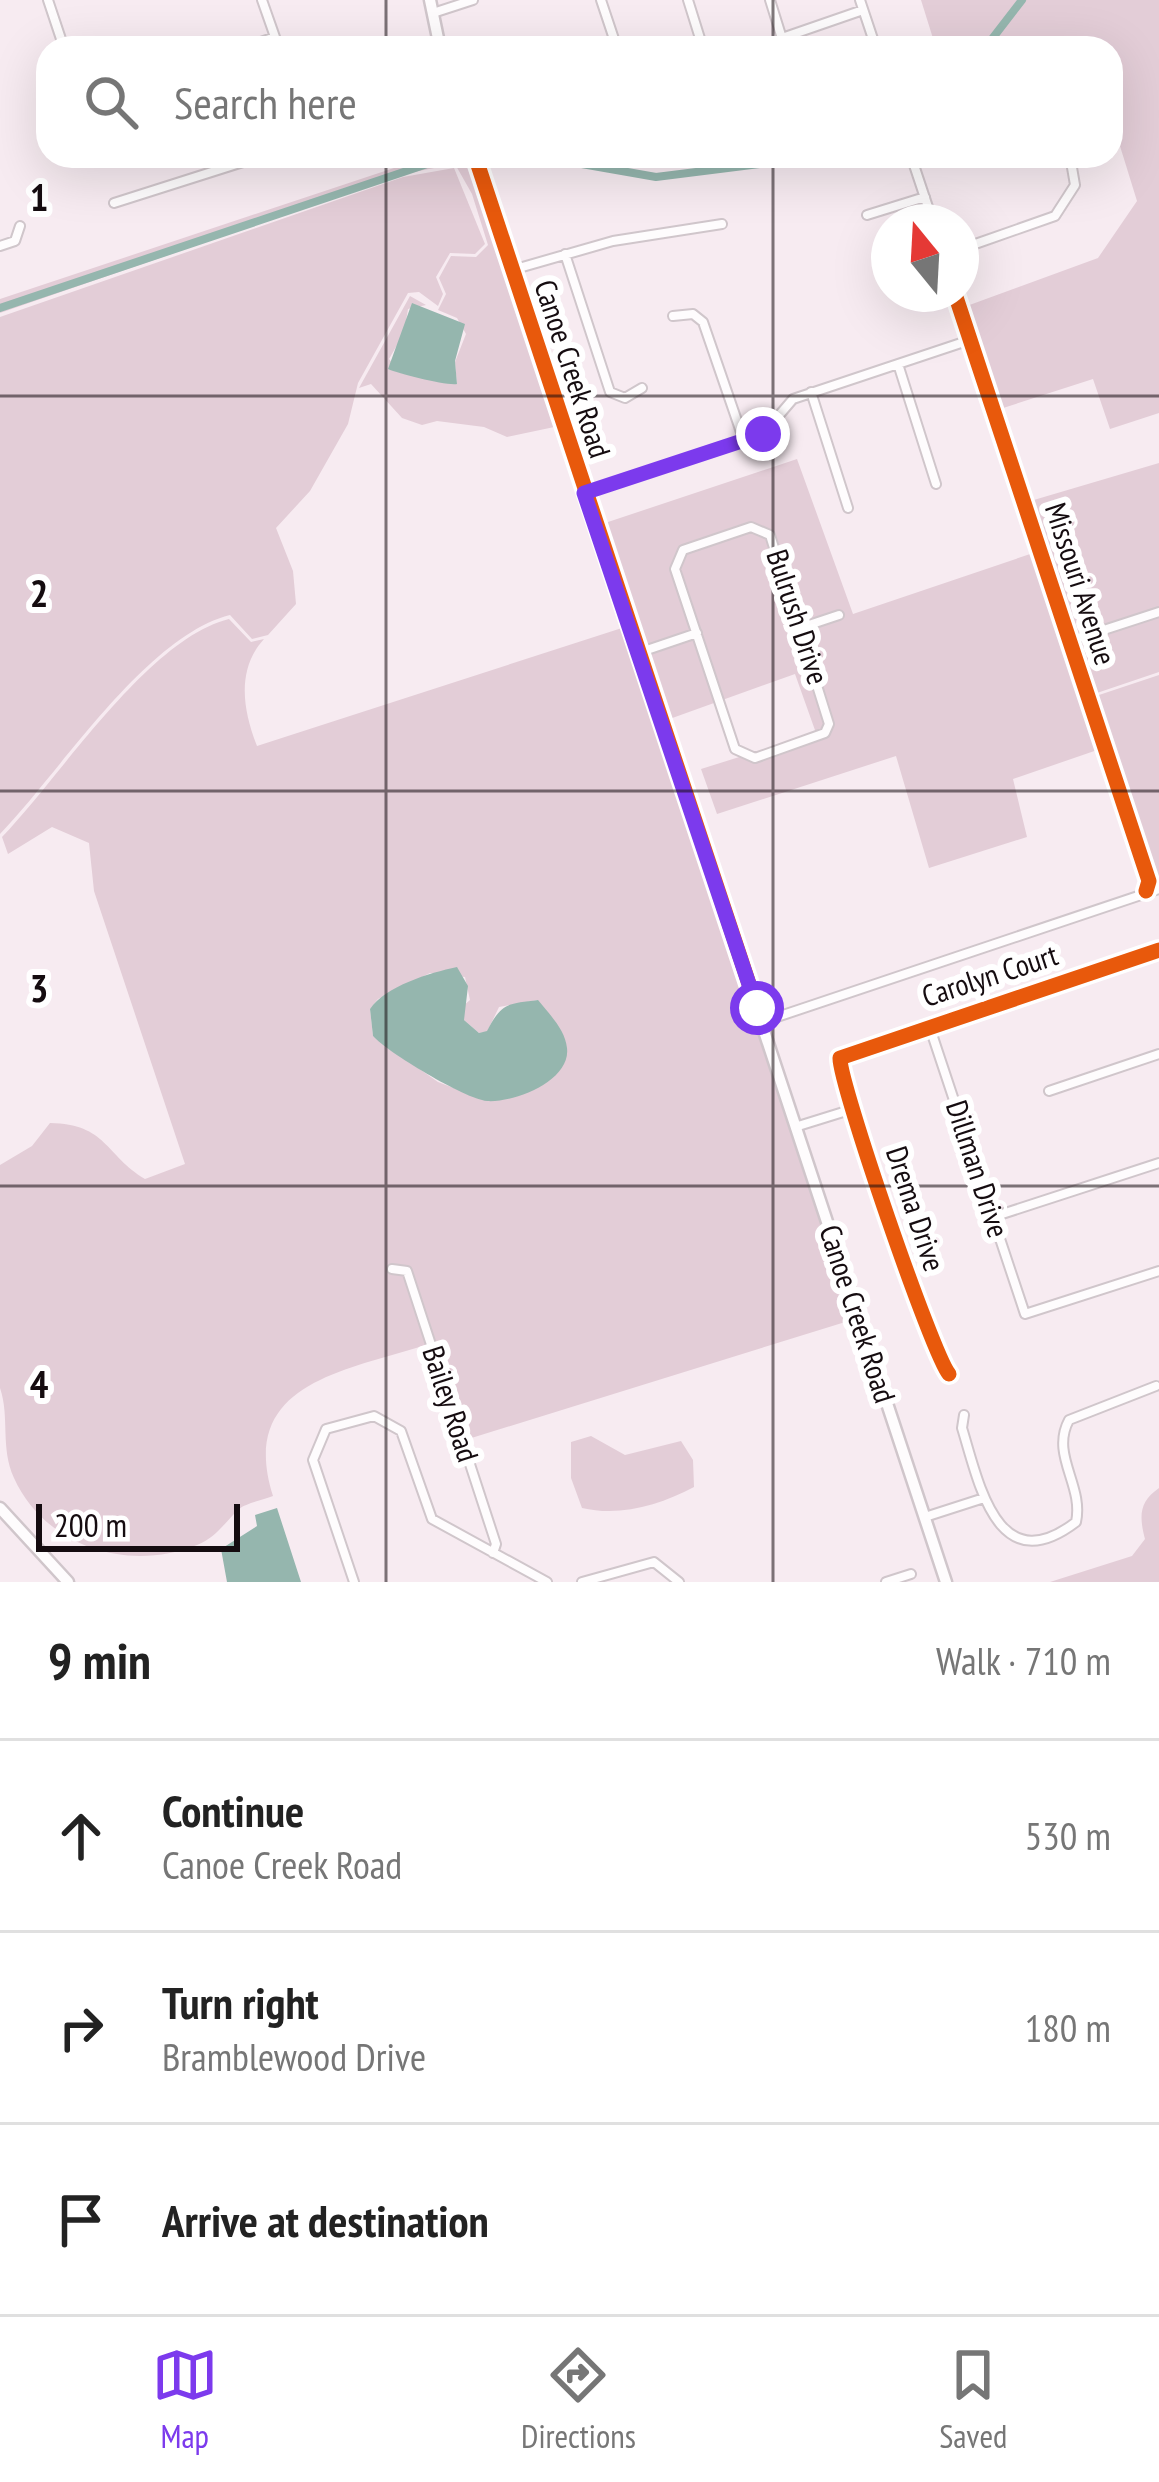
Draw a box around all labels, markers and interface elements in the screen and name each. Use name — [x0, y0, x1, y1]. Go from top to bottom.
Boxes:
search box — [36, 36, 1123, 168]
icon: search — [78, 69, 144, 135]
text: Search here — [174, 73, 357, 131]
text: 1 — [30, 171, 48, 222]
north arrow — [871, 204, 979, 312]
street label: Canoe Creek Road — [526, 275, 621, 462]
route end — [736, 407, 790, 461]
street label: Missouri Avenue — [1037, 498, 1126, 669]
street label: Bulrush Drive — [758, 544, 839, 689]
text: 2 — [30, 567, 48, 618]
street label: Carolyn Court — [917, 934, 1063, 1015]
text: 3 — [30, 962, 48, 1013]
route start — [730, 981, 784, 1035]
street label: Dillman Drive — [938, 1095, 1019, 1242]
street label: Drema Drive — [878, 1141, 955, 1276]
street label: Canoe Creek Road — [811, 1220, 906, 1407]
street label: Bailey Road — [414, 1341, 488, 1466]
text: 4 — [30, 1358, 49, 1409]
scale bar — [36, 1498, 240, 1551]
text: 200 m — [54, 1503, 127, 1546]
text: 9 min — [48, 1627, 151, 1693]
text: Walk · 710 m — [936, 1635, 1111, 1686]
text: Continue — [162, 1781, 304, 1839]
icon: ahead — [48, 1803, 114, 1869]
text: 530 m — [1025, 1810, 1111, 1861]
text: Canoe Creek Road — [162, 1839, 402, 1890]
text: Turn right — [162, 1973, 319, 2031]
icon: right — [48, 1995, 114, 2061]
text: 180 m — [1025, 2002, 1111, 2053]
text: Bramblewood Drive — [162, 2031, 426, 2082]
icon: arrive — [48, 2187, 114, 2253]
text: Arrive at destination — [162, 2191, 489, 2249]
tab: Map — [152, 2342, 218, 2457]
tab: Directions — [521, 2342, 636, 2457]
tab: Saved — [939, 2342, 1007, 2457]

